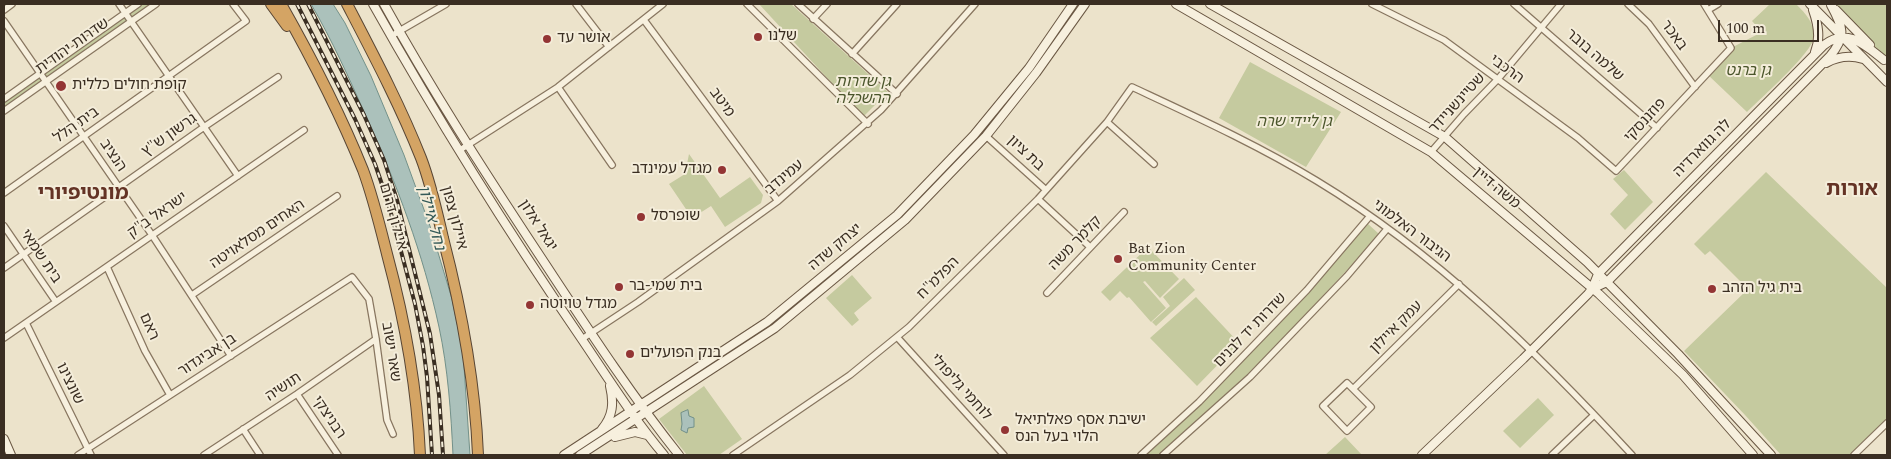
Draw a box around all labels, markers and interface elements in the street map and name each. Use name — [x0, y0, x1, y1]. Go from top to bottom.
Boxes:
scale bar — [1721, 10, 1822, 42]
street label: שדרות יהודית — [33, 15, 113, 79]
street label: באכר — [1656, 17, 1690, 55]
text: 100 m — [1726, 17, 1765, 40]
street label: שלמה בובר — [1561, 26, 1627, 86]
place label: שלנו — [768, 28, 797, 46]
place label: אושר עד — [557, 30, 610, 48]
marker: שלנו — [752, 31, 764, 43]
marker: אושר עד — [541, 33, 553, 45]
street label: הרכבי — [1485, 52, 1527, 88]
park label: גן ברנט — [1725, 63, 1771, 81]
street label: שטיינשניידר — [1426, 70, 1490, 138]
park label: גן שדרות ההשכלה — [835, 74, 891, 109]
place label: קופת חולים כללית — [72, 77, 187, 95]
marker: קופת חולים כללית — [54, 79, 68, 93]
street label: מיטב — [704, 85, 738, 121]
street label: פוזננסקי — [1621, 95, 1671, 147]
street label: בית הלל — [51, 104, 103, 148]
street label: גרשון ש"ץ — [139, 110, 201, 162]
park label: גן ליידי שרה — [1256, 114, 1332, 132]
street label: לה גווארדיה — [1670, 116, 1736, 182]
street label: בת ציון — [1003, 132, 1047, 176]
street label: הנציב — [95, 136, 129, 176]
street label: עמינדב — [762, 157, 808, 199]
place label: מגדל עמינדב — [632, 161, 712, 179]
marker: מגדל עמינדב — [716, 164, 728, 176]
street label: משה דיין — [1469, 164, 1523, 214]
district label: אורות — [1826, 179, 1878, 203]
street label: איילון דרום — [374, 181, 410, 253]
district label: מונטיפיורי — [37, 183, 129, 207]
water label: נחל איילון — [412, 183, 448, 253]
street label: איילון צפון — [436, 184, 470, 252]
street label: ישראל ב"ק — [125, 189, 191, 243]
street label: האחים מסלאויטה — [207, 196, 309, 274]
street label: יגאל אלון — [514, 197, 560, 255]
street label: הגיבור האלמוני — [1368, 197, 1454, 267]
place label: שופרסל — [651, 208, 700, 226]
marker: שופרסל — [635, 211, 647, 223]
street label: קלמר משה — [1046, 213, 1106, 275]
street label: יצחק שדה — [806, 221, 866, 275]
street label: בית שמאי — [15, 227, 65, 287]
place label: Bat Zion Community Center — [1128, 241, 1256, 276]
marker: Bat Zion Community Center — [1112, 253, 1124, 265]
street label: הפלמ"ח — [914, 254, 964, 304]
place label: בית שמי-בר — [629, 278, 703, 296]
place label: בית גיל הזהב — [1722, 280, 1802, 298]
marker: בית שמי-בר — [613, 281, 625, 293]
marker: בית גיל הזהב — [1706, 283, 1718, 295]
street label: שדרות יד לבנים — [1211, 290, 1291, 372]
place label: מגדל טויוטה — [540, 296, 617, 314]
street label: עמק איילון — [1367, 298, 1427, 358]
marker: מגדל טויוטה — [524, 299, 536, 311]
street label: ראם — [134, 311, 162, 343]
street label: שאר ישוב — [376, 321, 404, 383]
street label: בן אביגדור — [176, 331, 240, 381]
place label: בנק הפועלים — [640, 345, 721, 363]
marker: בנק הפועלים — [624, 348, 636, 360]
street label: לוחמי גליפולי — [925, 351, 995, 425]
street label: שונצינו — [51, 360, 87, 408]
street label: תושיה — [263, 370, 305, 406]
street label: רבניצקי — [307, 393, 349, 443]
place label: ישיבת אסף פאלתיאל הלוי בעל הנס — [1015, 412, 1146, 447]
marker: ישיבת אסף פאלתיאל הלוי בעל הנס — [999, 424, 1011, 436]

